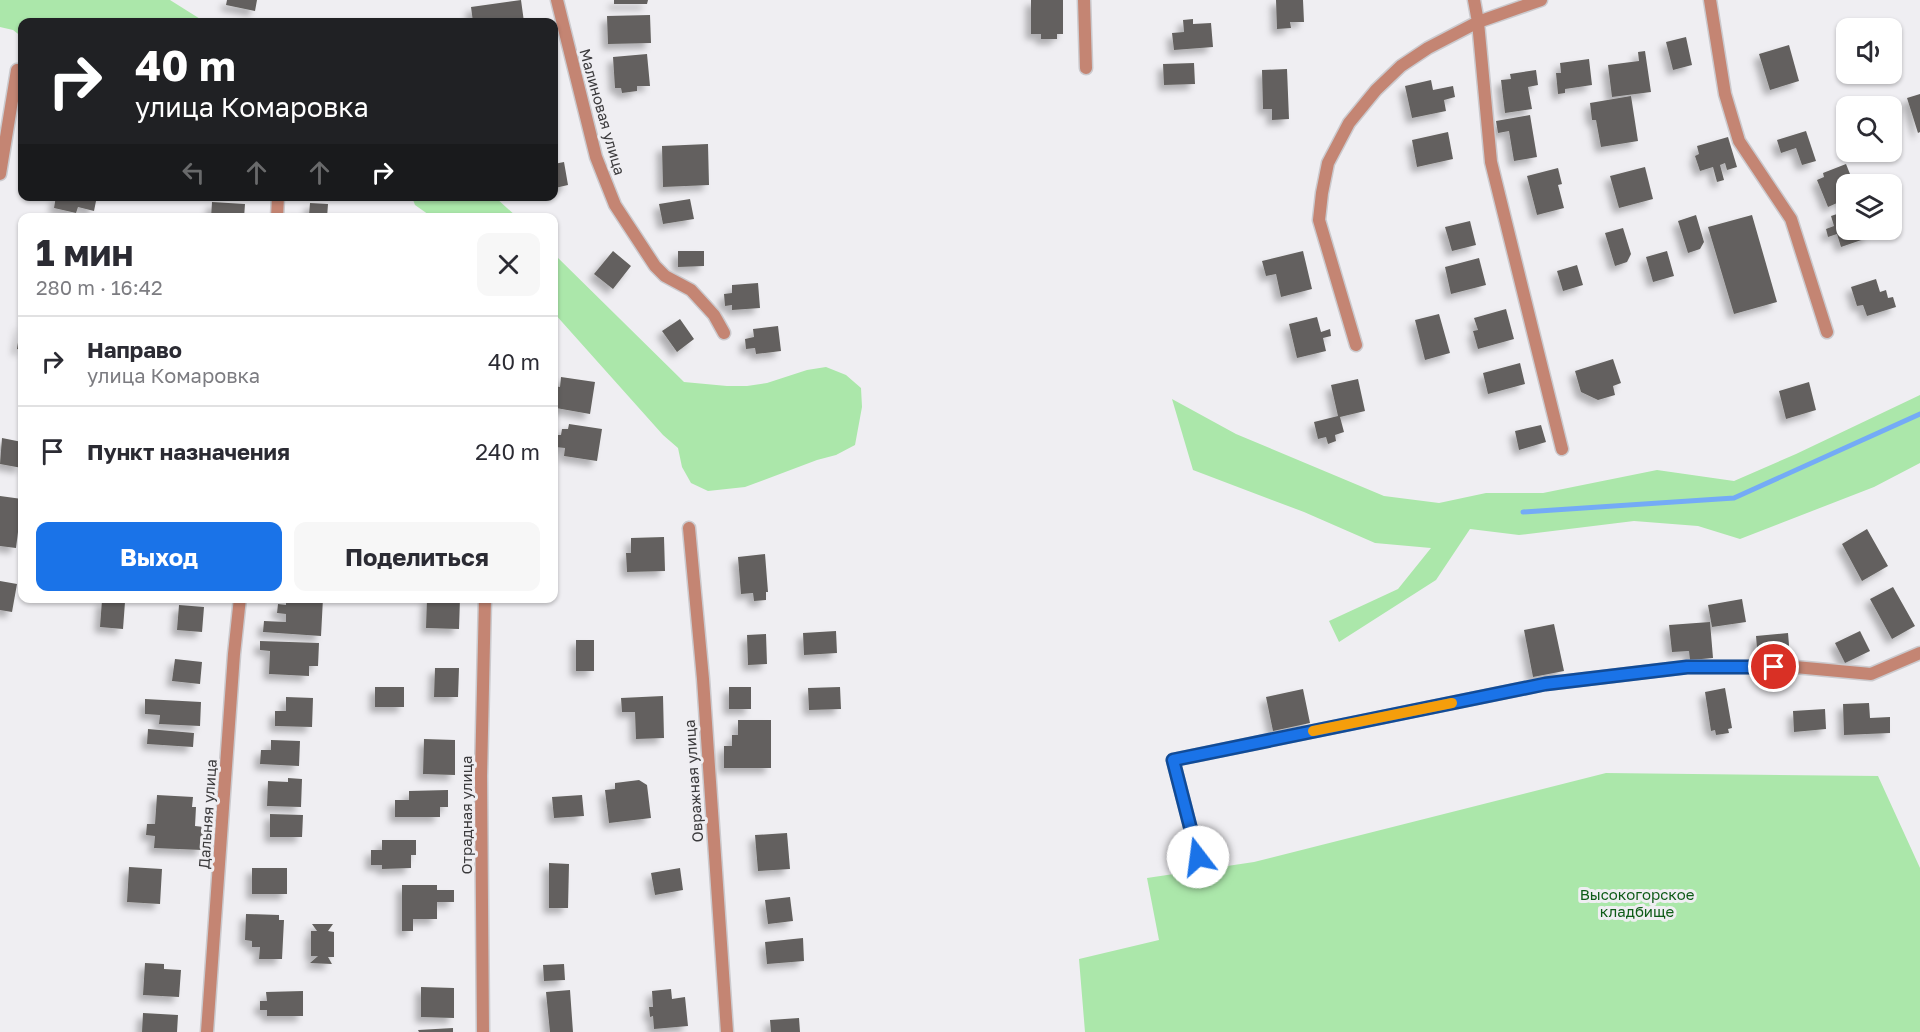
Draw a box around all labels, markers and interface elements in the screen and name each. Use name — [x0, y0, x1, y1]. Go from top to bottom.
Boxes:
map controls — [1836, 18, 1902, 240]
button: sound — [1836, 18, 1902, 84]
text: 40 m — [135, 40, 236, 90]
icon: right — [36, 42, 114, 120]
street label: Малиновая улица — [576, 46, 630, 177]
text: улица Комаровка — [135, 91, 369, 123]
button: search — [1836, 96, 1902, 162]
icon: left — [177, 156, 210, 189]
icon: ahead — [240, 156, 273, 189]
icon: ahead — [303, 156, 336, 189]
icon: right — [366, 156, 399, 189]
button: layers — [1836, 174, 1902, 240]
text: 1 мин — [36, 231, 133, 274]
button: close — [477, 233, 540, 296]
text: 280 m · 16:42 — [36, 275, 163, 299]
text: Направо — [87, 336, 182, 363]
icon: right — [36, 345, 69, 378]
text: 40 m — [488, 348, 540, 375]
text: улица Комаровка — [87, 363, 260, 387]
icon: arrive — [36, 435, 69, 468]
text: Пункт назначения — [87, 438, 290, 465]
text: 240 m — [475, 438, 540, 465]
button: Выход — [36, 522, 282, 591]
button: Поделиться — [294, 522, 540, 591]
pin — [1748, 641, 1799, 692]
icon: arrive — [1757, 650, 1790, 683]
street label: Овражная улица — [680, 719, 706, 843]
street label: Отрадная улица — [457, 755, 475, 875]
street label: Дальняя улица — [194, 758, 220, 869]
position arrow — [1166, 825, 1230, 889]
park label: Высокогорское кладбище — [1580, 885, 1695, 920]

